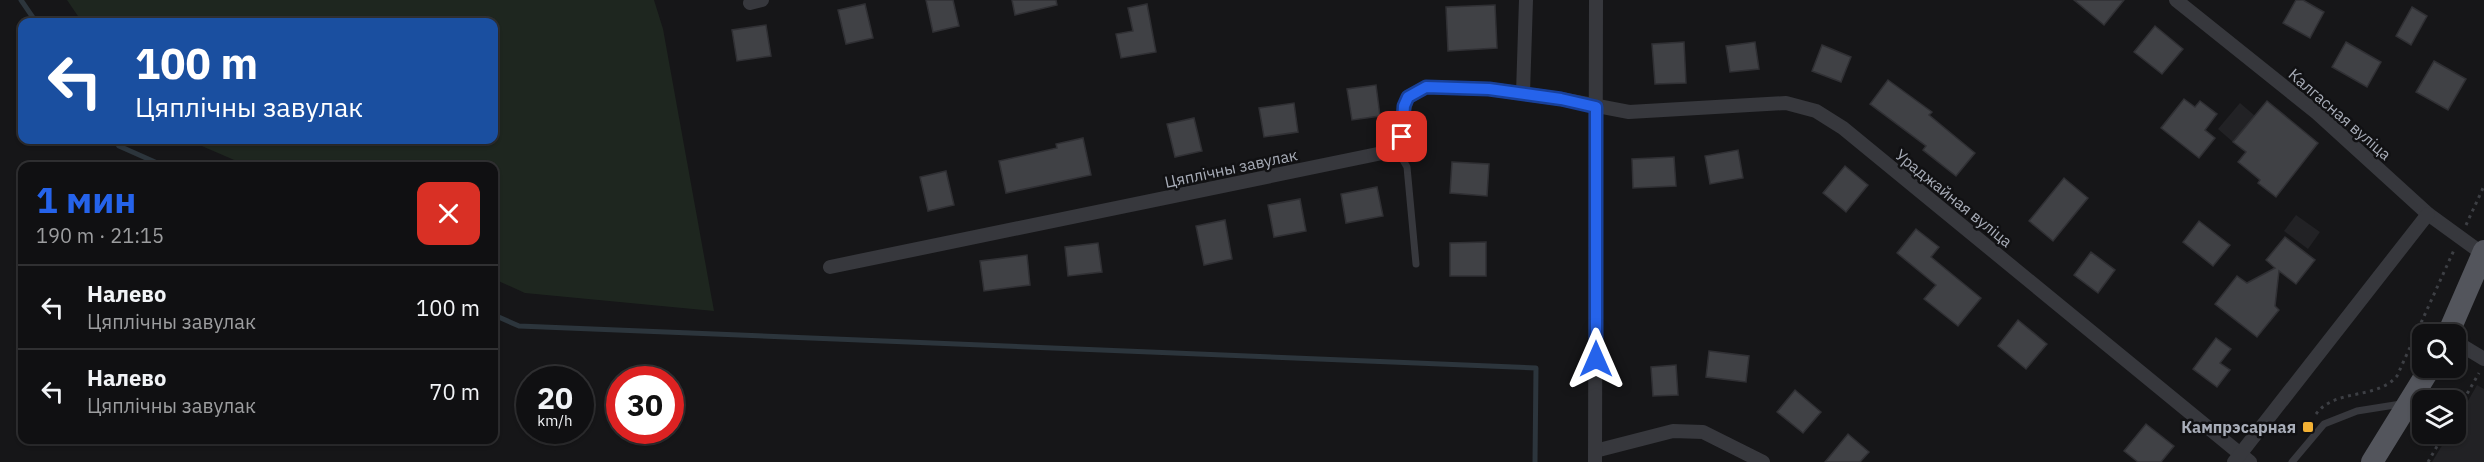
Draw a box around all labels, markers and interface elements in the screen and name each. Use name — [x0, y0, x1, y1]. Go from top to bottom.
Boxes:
text: 100 m — [135, 36, 258, 91]
icon: left — [36, 42, 114, 120]
street label: Калгасная вуліца — [2285, 64, 2396, 164]
text: Цяплічны завулак — [135, 89, 363, 124]
pin — [1376, 111, 1427, 162]
icon: arrive — [1385, 120, 1418, 153]
street label: Цяплічны завулак — [1163, 144, 1299, 192]
street label: Ураджайная вуліца — [1891, 145, 2017, 252]
text: 1 мин — [36, 176, 136, 223]
button: close — [417, 182, 480, 245]
text: 190 m · 21:15 — [36, 222, 164, 249]
text: Налево — [87, 279, 166, 308]
icon: left — [36, 291, 69, 324]
text: 100 m — [416, 293, 480, 322]
text: Цяплічны завулак — [87, 308, 256, 335]
map controls — [2412, 324, 2466, 444]
button: search — [2412, 324, 2466, 378]
position arrow — [1564, 327, 1628, 391]
text: Налево — [87, 363, 166, 392]
speed limit sign: 30 — [606, 366, 684, 444]
icon: left — [36, 375, 69, 408]
text: 70 m — [429, 377, 480, 406]
text: 20 — [537, 378, 573, 417]
button: layers — [2412, 390, 2466, 444]
text: Цяплічны завулак — [87, 392, 256, 419]
text: km/h — [537, 411, 573, 430]
place label: Кампрэсарная — [2181, 417, 2296, 437]
marker: Кампрэсарная — [2301, 420, 2315, 434]

